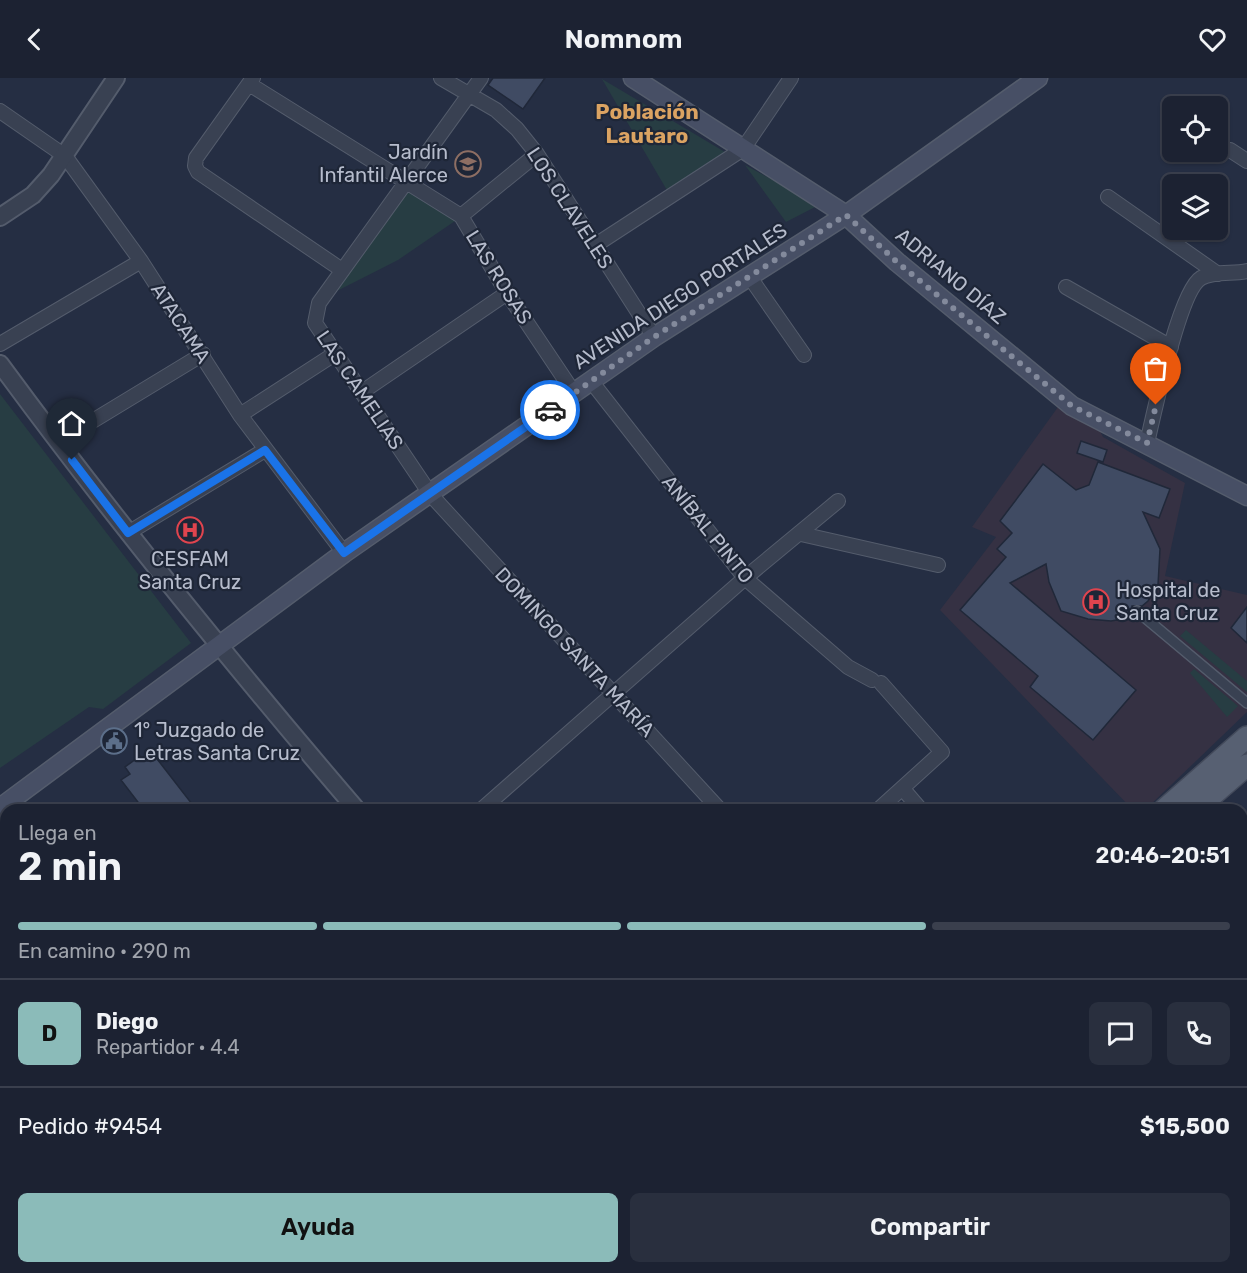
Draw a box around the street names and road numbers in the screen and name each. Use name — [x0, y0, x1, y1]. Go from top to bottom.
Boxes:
street label: LOS CLAVELES — [522, 143, 618, 273]
street label: AVENIDA DIEGO PORTALES — [569, 218, 791, 374]
street label: ADRIANO DÍAZ — [891, 223, 1011, 329]
street label: LAS ROSAS — [461, 226, 537, 328]
street label: ATACAMA — [146, 278, 216, 368]
street label: LAS CAMELIAS — [311, 326, 409, 454]
street label: ANÍBAL PINTO — [657, 470, 759, 588]
street label: DOMINGO SANTA MARÍA — [490, 562, 660, 742]

